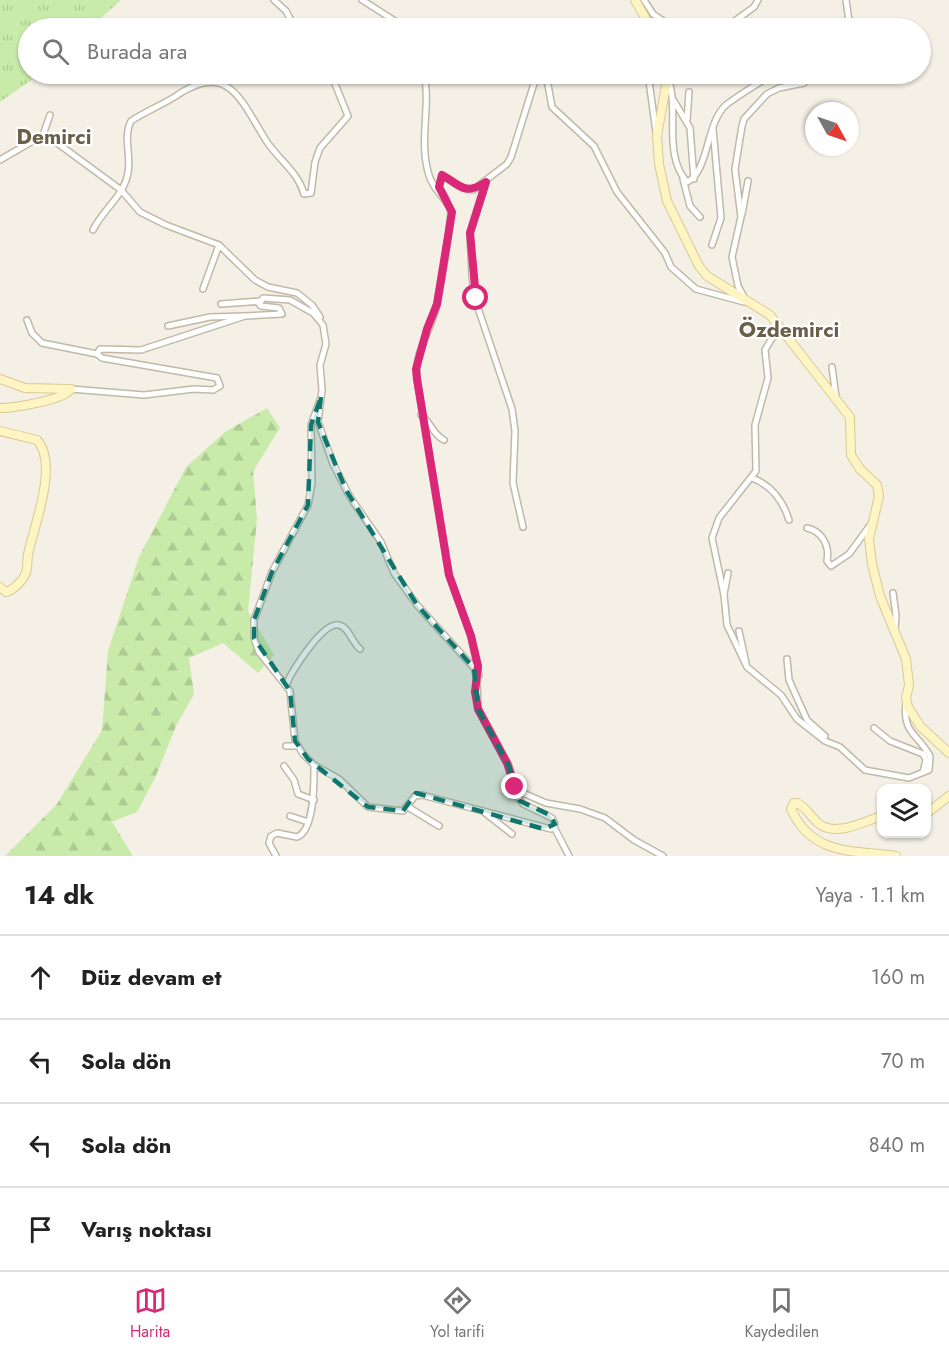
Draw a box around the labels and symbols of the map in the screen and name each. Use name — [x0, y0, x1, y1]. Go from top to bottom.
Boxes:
north arrow — [805, 102, 859, 156]
district label: Demirci — [17, 122, 91, 152]
route start — [462, 284, 488, 310]
district label: Özdemirci — [739, 315, 839, 345]
route end — [501, 773, 527, 799]

